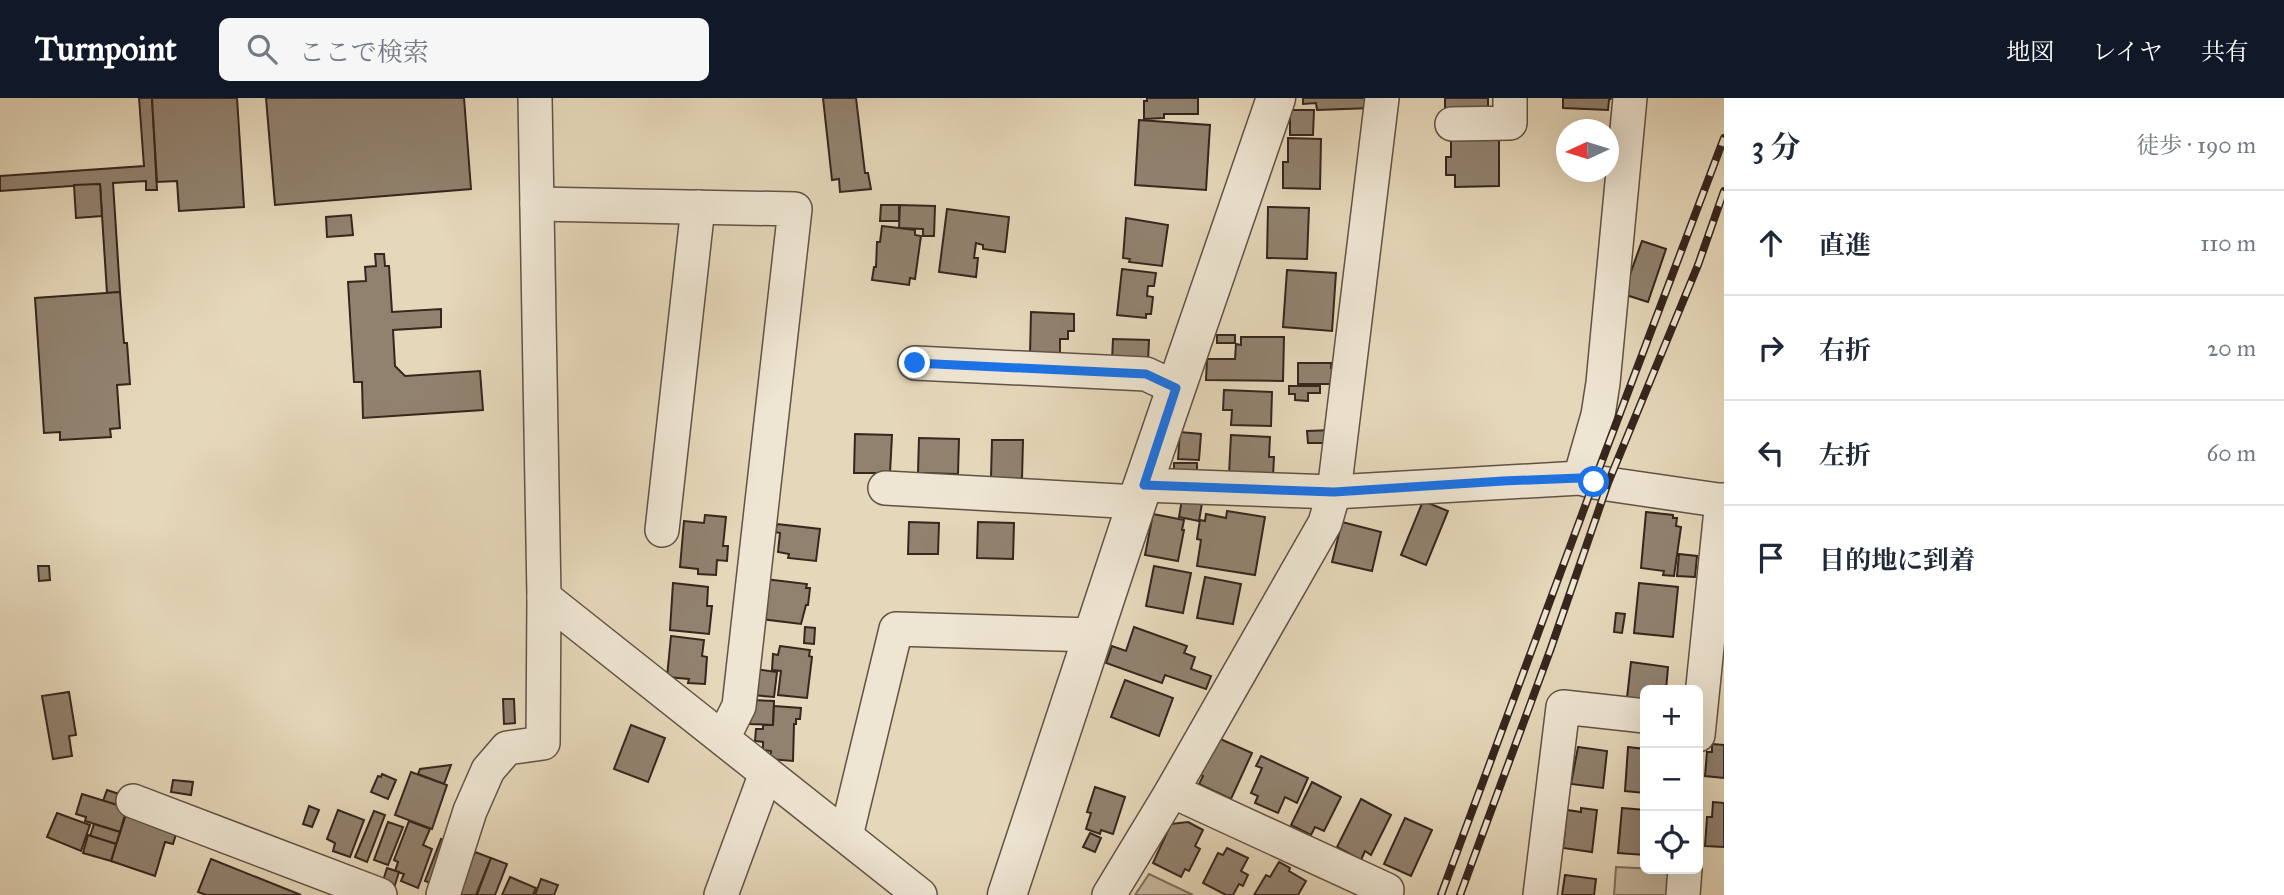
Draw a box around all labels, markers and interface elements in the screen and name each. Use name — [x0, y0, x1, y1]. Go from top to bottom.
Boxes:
search box — [219, 18, 709, 81]
text: Turnpoint — [35, 29, 177, 69]
icon: search — [243, 30, 281, 68]
text: ここで検索 — [299, 36, 429, 68]
text: 地図 — [2006, 37, 2054, 67]
text: レイヤ — [2092, 37, 2163, 67]
text: 共有 — [2201, 37, 2249, 67]
north arrow — [1556, 119, 1619, 182]
text: 3 分 — [1752, 129, 1800, 165]
text: 徒歩 · 190 m — [2136, 131, 2256, 159]
icon: ahead — [1752, 224, 1790, 262]
text: 直進 — [1819, 229, 1871, 261]
text: 110 m — [2200, 229, 2256, 257]
icon: right — [1752, 329, 1790, 367]
text: 右折 — [1819, 334, 1871, 366]
text: 20 m — [2207, 334, 2256, 362]
route end — [899, 347, 930, 378]
icon: left — [1752, 434, 1790, 472]
text: 左折 — [1819, 439, 1871, 471]
text: 60 m — [2207, 439, 2256, 467]
route start — [1578, 466, 1609, 497]
icon: arrive — [1752, 539, 1790, 577]
text: 目的地に到着 — [1819, 544, 1975, 576]
map controls — [1640, 685, 1703, 874]
button: + — [1640, 685, 1703, 748]
button: − — [1640, 748, 1703, 811]
button: locate — [1640, 811, 1703, 874]

